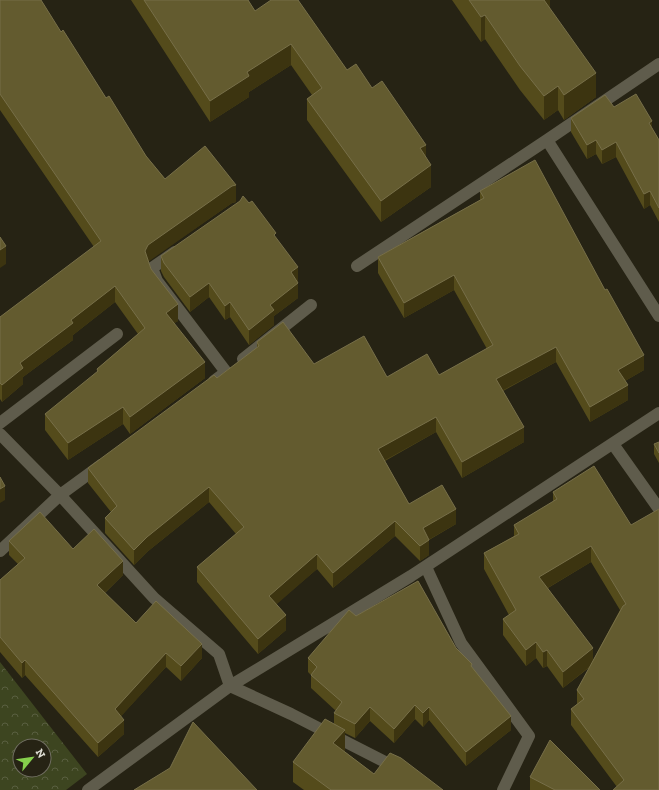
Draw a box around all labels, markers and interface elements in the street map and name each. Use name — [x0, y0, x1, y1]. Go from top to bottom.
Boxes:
north arrow — [12, 738, 52, 778]
text: N — [33, 747, 48, 761]

